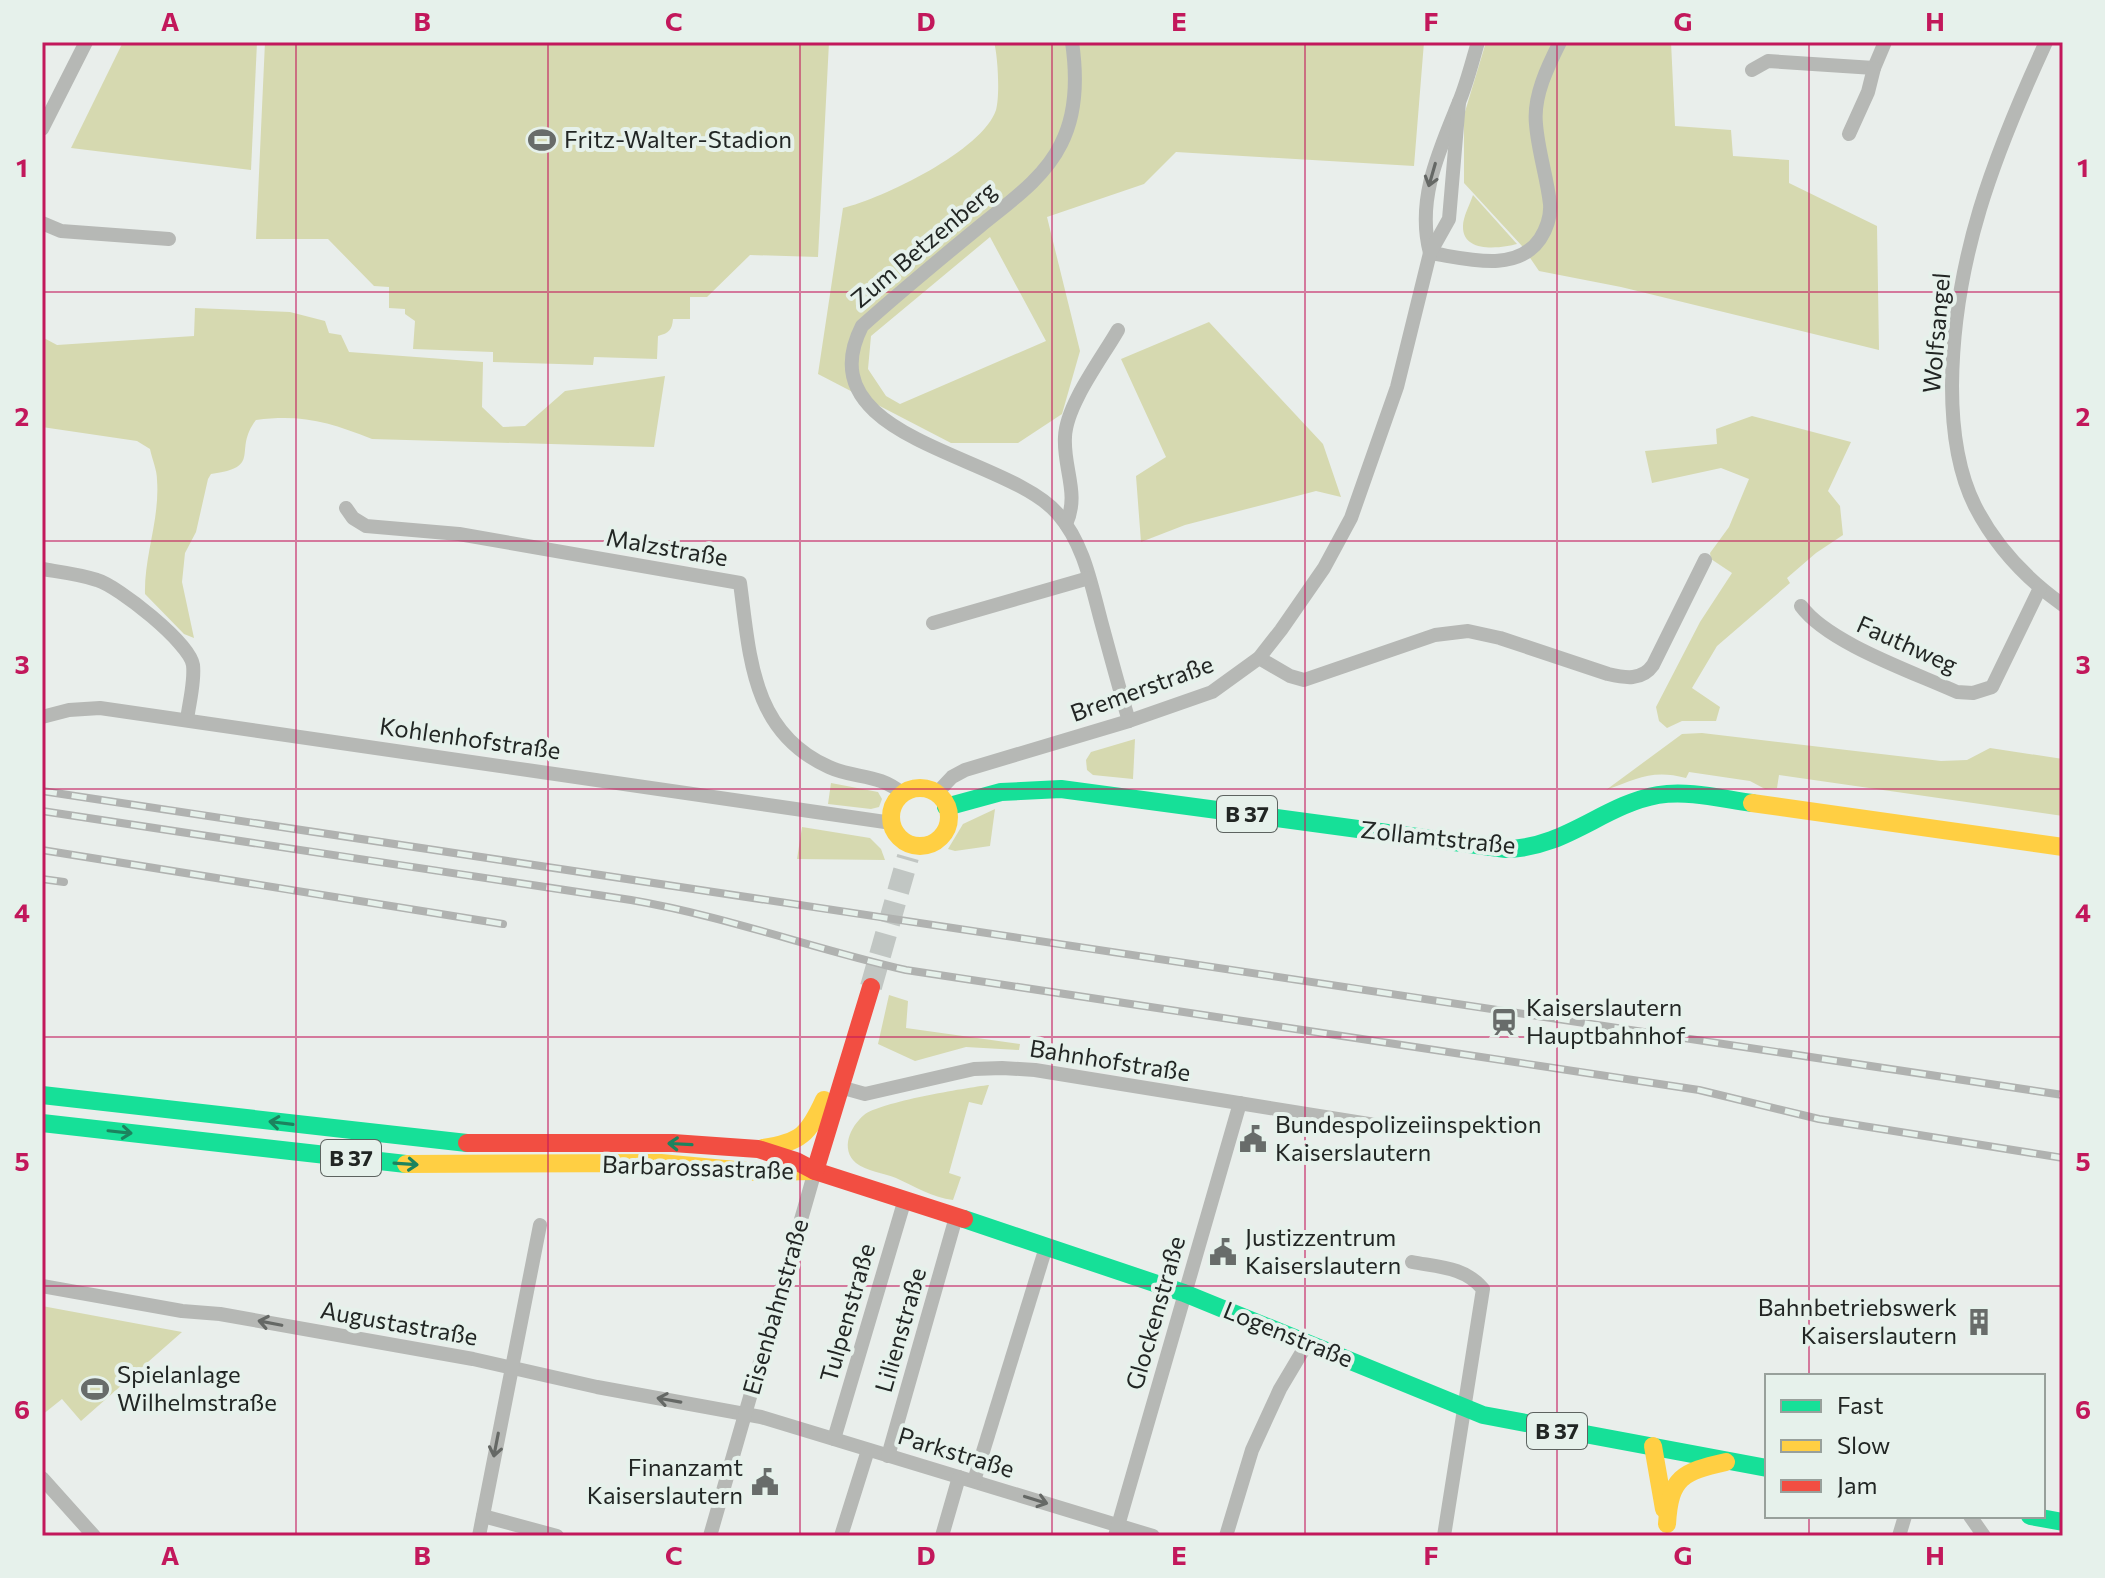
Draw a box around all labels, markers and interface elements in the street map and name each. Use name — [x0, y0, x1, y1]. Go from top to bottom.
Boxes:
text: A — [161, 5, 180, 36]
text: B — [413, 5, 431, 36]
text: C — [665, 5, 683, 36]
text: D — [916, 5, 936, 36]
text: E — [1171, 5, 1187, 36]
text: F — [1423, 5, 1439, 36]
text: G — [1674, 5, 1692, 36]
text: H — [1925, 5, 1945, 36]
place label: Fritz-Walter-Stadion — [564, 124, 792, 153]
sports icon: Fritz-Walter-Stadion — [527, 125, 557, 155]
text: 1 — [16, 151, 28, 182]
text: 1 — [2077, 151, 2089, 182]
one-way arrow — [1424, 162, 1439, 188]
street label: Zum Betzenberg — [845, 175, 1002, 313]
street label: Wolfsangel — [1916, 271, 1955, 394]
text: 2 — [15, 400, 29, 431]
text: 2 — [2076, 400, 2090, 431]
street label: Malzstraße — [604, 522, 730, 571]
street label: Fauthweg — [1853, 609, 1962, 679]
text: 3 — [14, 648, 30, 679]
street label: Bremerstraße — [1066, 648, 1217, 727]
text: 3 — [2075, 648, 2091, 679]
street label: Kohlenhofstraße — [378, 710, 563, 765]
road number: B 37 — [1217, 796, 1277, 832]
street label: Zollamtstraße — [1359, 814, 1517, 859]
text: 4 — [14, 896, 30, 927]
text: 4 — [2075, 896, 2091, 927]
place label: Kaiserslautern Hauptbahnhof — [1526, 992, 1686, 1049]
station icon: Kaiserslautern Hauptbahnhof — [1489, 1007, 1519, 1037]
street label: Bahnhofstraße — [1028, 1032, 1193, 1087]
place label: Bundespolizeiinspektion Kaiserslautern — [1275, 1109, 1541, 1166]
one-way arrow — [269, 1115, 294, 1130]
one-way arrow — [106, 1124, 132, 1139]
public building icon: Bundespolizeiinspektion Kaiserslautern — [1238, 1124, 1268, 1154]
one-way arrow — [667, 1136, 694, 1151]
road number: B 37 — [321, 1140, 381, 1176]
text: 5 — [14, 1145, 30, 1176]
text: 5 — [2075, 1145, 2091, 1176]
street label: Barbarossastraße — [602, 1149, 794, 1184]
one-way arrow — [392, 1157, 419, 1172]
street label: Eisenbahnstraße — [736, 1215, 814, 1398]
place label: Justizzentrum Kaiserslautern — [1245, 1222, 1401, 1279]
street label: Glockenstraße — [1119, 1232, 1190, 1393]
public building icon: Justizzentrum Kaiserslautern — [1208, 1237, 1238, 1267]
street label: Tulpenstraße — [813, 1240, 880, 1385]
street label: Lilienstraße — [868, 1264, 931, 1395]
place label: Bahnbetriebswerk Kaiserslautern — [1758, 1292, 1957, 1349]
street label: Augustastraße — [318, 1294, 480, 1351]
street label: Logenstraße — [1220, 1294, 1358, 1373]
building icon: Bahnbetriebswerk Kaiserslautern — [1964, 1307, 1994, 1337]
one-way arrow — [257, 1314, 283, 1329]
place label: Spielanlage Wilhelmstraße — [117, 1359, 277, 1416]
sports icon: Spielanlage Wilhelmstraße — [80, 1374, 110, 1404]
legend — [1765, 1374, 2045, 1518]
text: Fast — [1837, 1390, 1884, 1419]
one-way arrow — [657, 1392, 683, 1407]
text: 6 — [14, 1393, 30, 1424]
text: 6 — [2075, 1393, 2091, 1424]
road number: B 37 — [1527, 1413, 1587, 1449]
street label: Parkstraße — [895, 1420, 1018, 1483]
text: Slow — [1837, 1430, 1890, 1459]
one-way arrow — [488, 1432, 503, 1457]
place label: Finanzamt Kaiserslautern — [587, 1452, 743, 1509]
public building icon: Finanzamt Kaiserslautern — [750, 1467, 780, 1497]
text: Jam — [1837, 1470, 1877, 1499]
one-way arrow — [1022, 1493, 1048, 1508]
text: A — [161, 1539, 180, 1570]
text: B — [413, 1539, 431, 1570]
text: C — [665, 1539, 683, 1570]
text: D — [916, 1539, 936, 1570]
text: E — [1171, 1539, 1187, 1570]
text: F — [1423, 1539, 1439, 1570]
text: G — [1674, 1539, 1692, 1570]
text: H — [1925, 1539, 1945, 1570]

